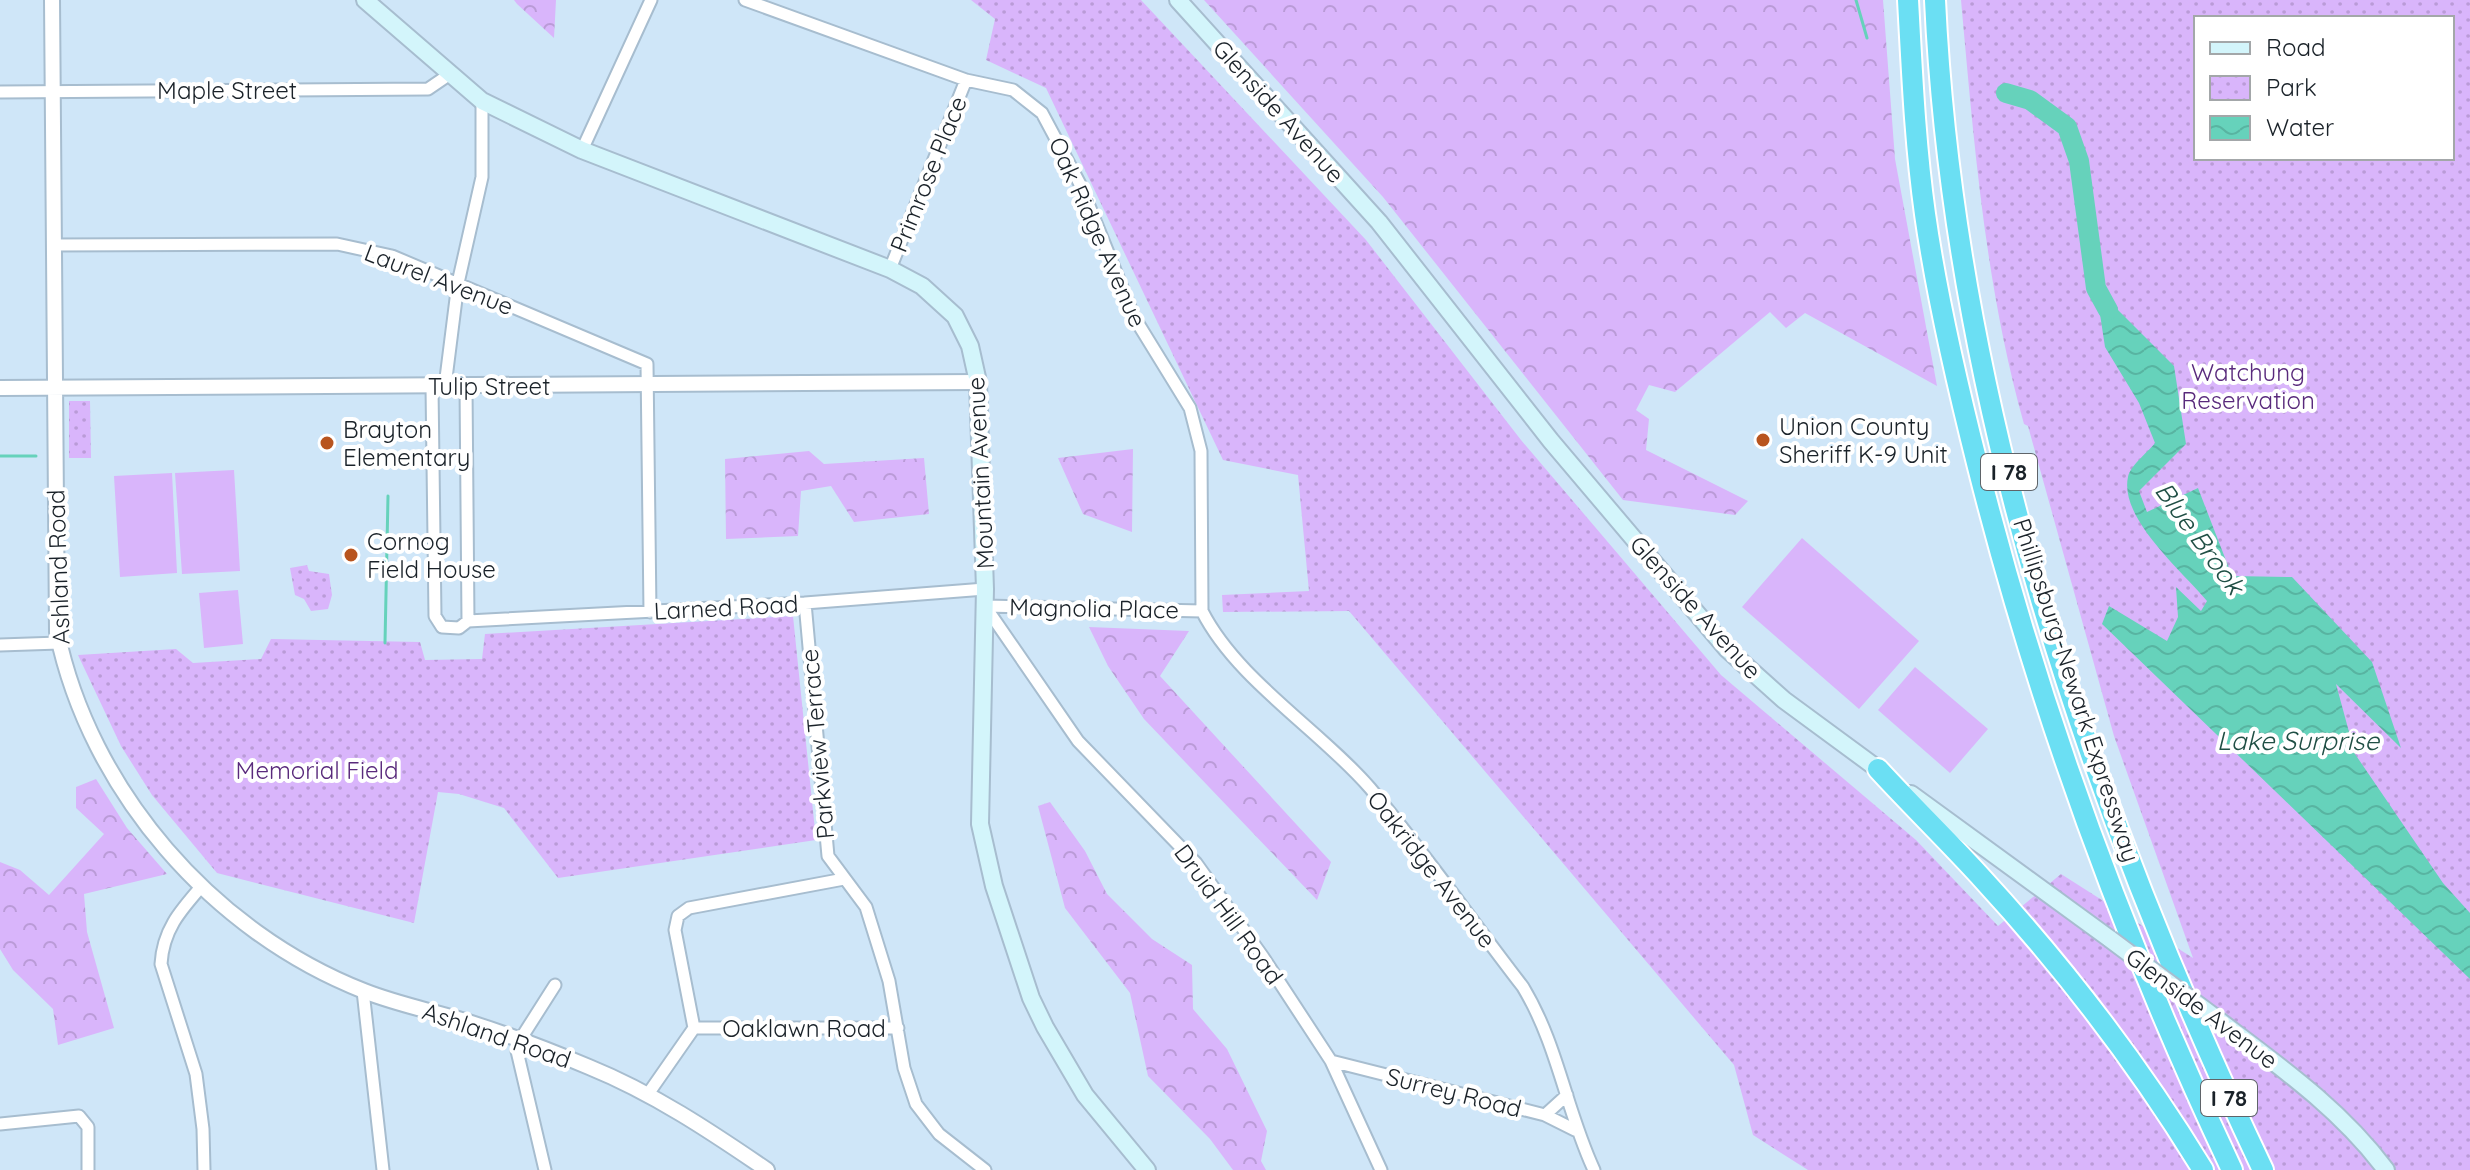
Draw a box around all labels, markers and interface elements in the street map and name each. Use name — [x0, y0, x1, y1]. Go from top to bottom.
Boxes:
legend — [2194, 16, 2454, 160]
text: Road — [2266, 32, 2326, 62]
street label: Glenside Avenue — [1207, 33, 1351, 189]
text: Park — [2266, 72, 2317, 102]
street label: Maple Street — [157, 75, 297, 105]
street label: Primrose Place — [883, 92, 973, 256]
text: Water — [2266, 112, 2334, 142]
street label: Oak Ridge Avenue — [1043, 132, 1153, 332]
street label: Laurel Avenue — [360, 237, 518, 321]
park label: Watchung Reservation — [2181, 357, 2315, 415]
street label: Tulip Street — [428, 371, 550, 401]
street label: Mountain Avenue — [960, 376, 1000, 570]
place label: Union County Sheriff K-9 Unit — [1779, 411, 1948, 469]
place label: Brayton Elementary — [343, 414, 470, 472]
marker: Union County Sheriff K-9 Unit — [1754, 431, 1772, 449]
marker: Brayton Elementary — [318, 434, 336, 452]
road number: I 78 — [1981, 454, 2037, 490]
water label: Blue Brook — [2148, 475, 2253, 602]
street label: Ashland Road — [40, 489, 76, 645]
street label: Phillipsburg-Newark Expressway — [2007, 514, 2147, 866]
place label: Cornog Field House — [367, 526, 496, 584]
street label: Glenside Avenue — [1624, 529, 1768, 685]
marker: Cornog Field House — [342, 546, 360, 564]
street label: Larned Road — [653, 588, 799, 626]
street label: Magnolia Place — [1009, 592, 1179, 624]
street label: Parkview Terrace — [794, 648, 840, 840]
water label: Lake Surprise — [2217, 724, 2380, 757]
park label: Memorial Field — [236, 755, 398, 785]
street label: Oakridge Avenue — [1361, 784, 1503, 954]
street label: Druid Hill Road — [1168, 838, 1290, 990]
street label: Glenside Avenue — [2120, 941, 2284, 1075]
street label: Ashland Road — [419, 996, 575, 1074]
street label: Oaklawn Road — [722, 1013, 886, 1043]
street label: Surrey Road — [1383, 1061, 1525, 1123]
road number: I 78 — [2201, 1080, 2257, 1116]

